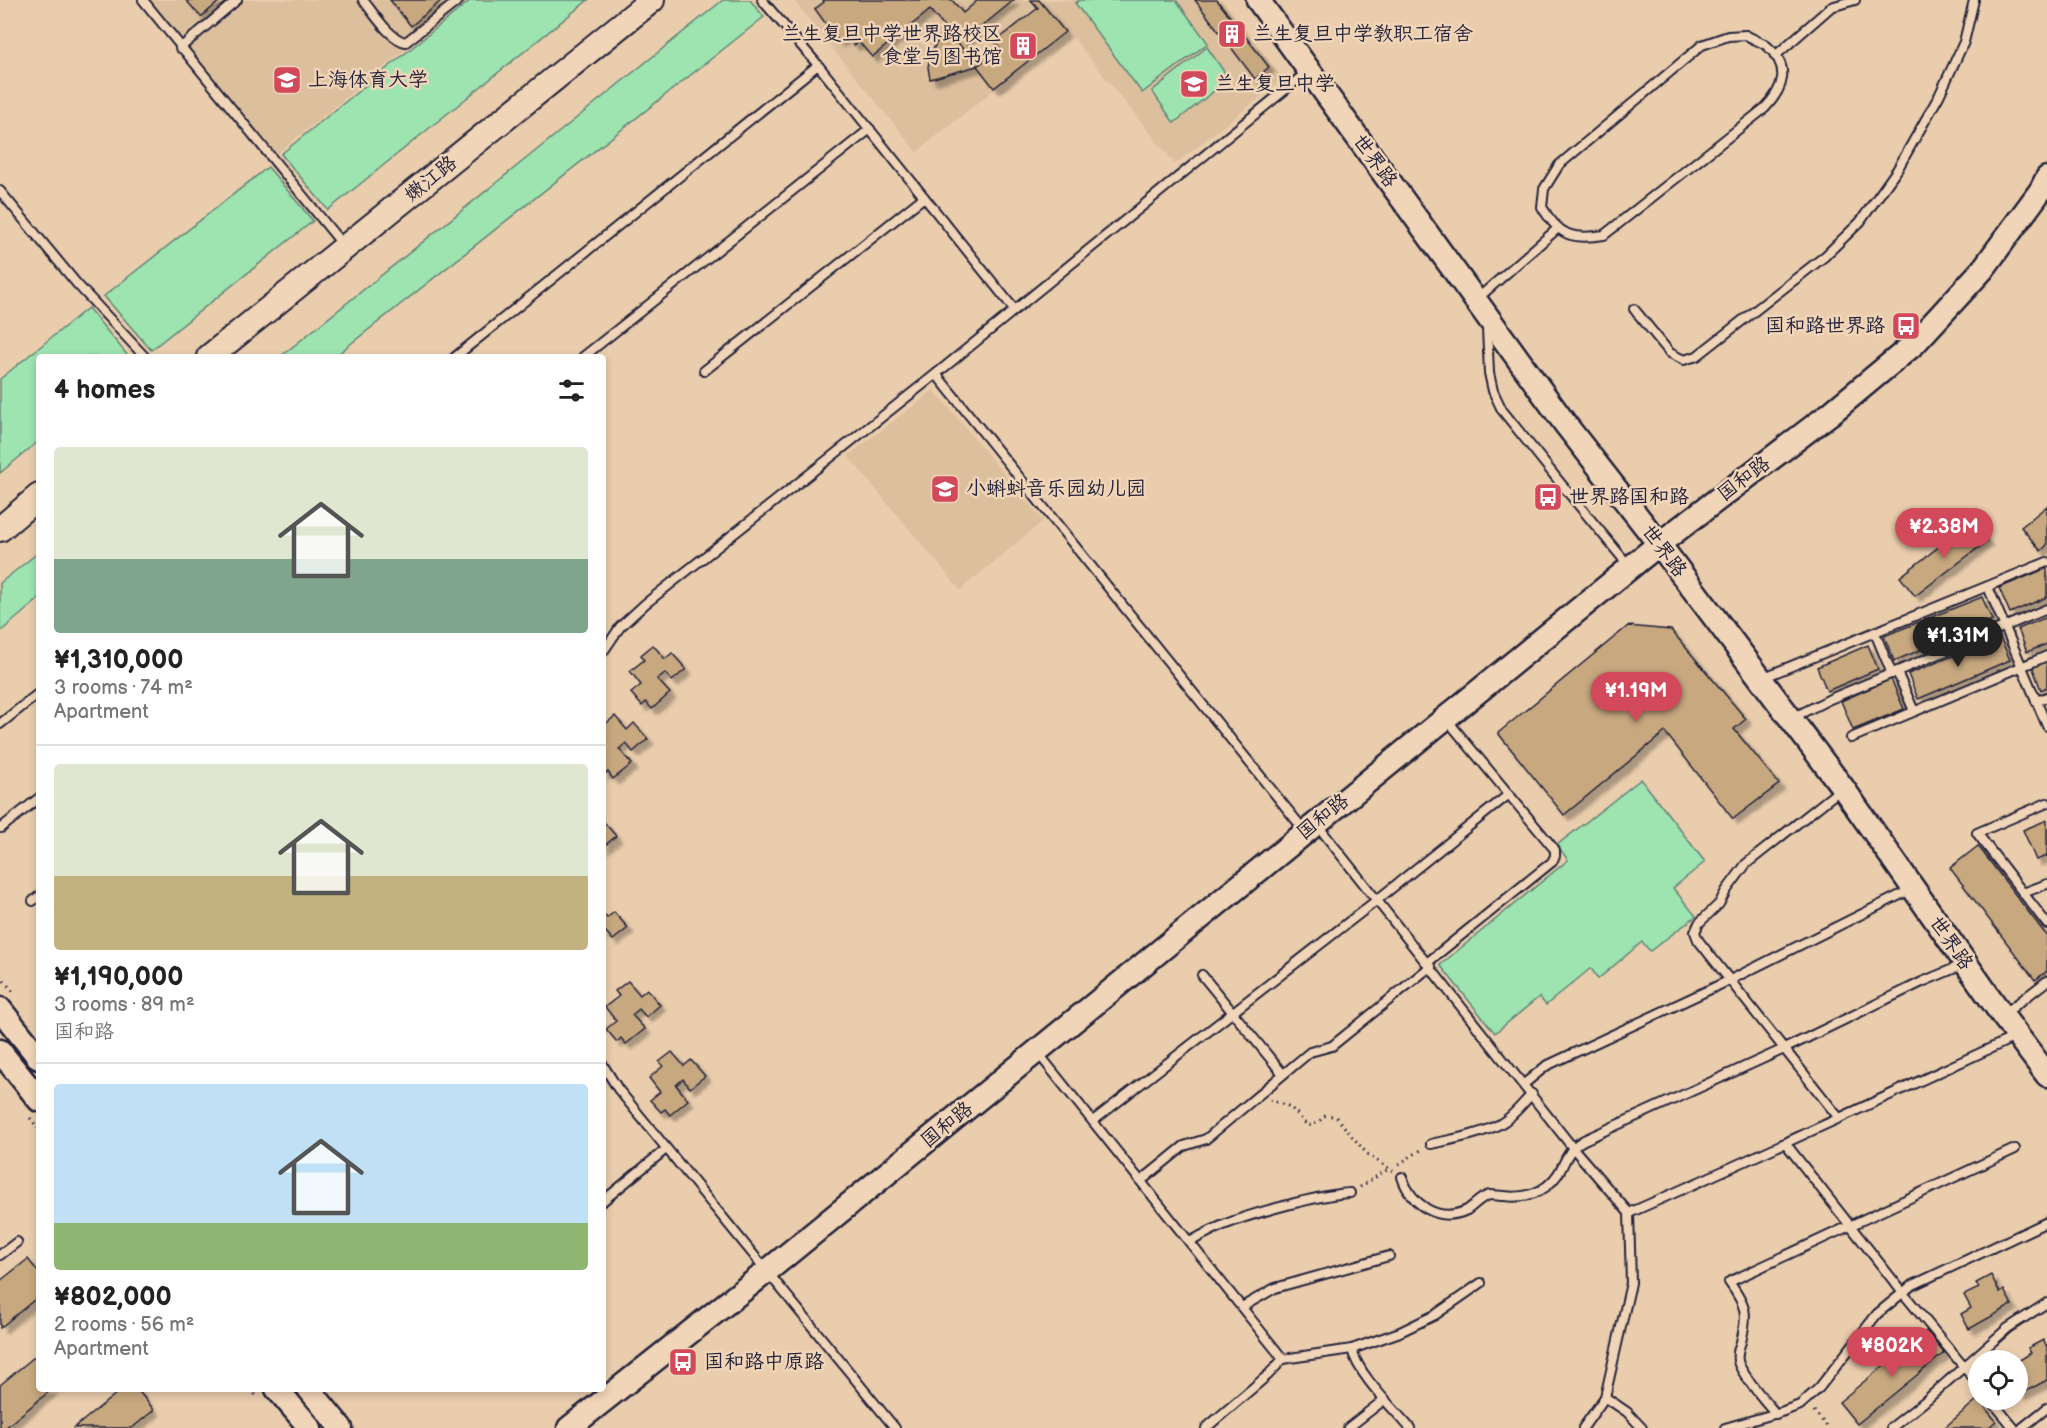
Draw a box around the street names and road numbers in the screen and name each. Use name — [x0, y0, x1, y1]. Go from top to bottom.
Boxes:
street label: 世界路 — [1348, 130, 1403, 193]
street label: 嫩江路 — [400, 150, 463, 207]
street label: 国和路 — [1713, 451, 1776, 507]
street label: 世界路 — [1636, 520, 1692, 583]
street label: 国和路 — [1292, 788, 1355, 845]
street label: 世界路 — [1924, 912, 1979, 975]
street label: 国和路 — [916, 1096, 979, 1153]

